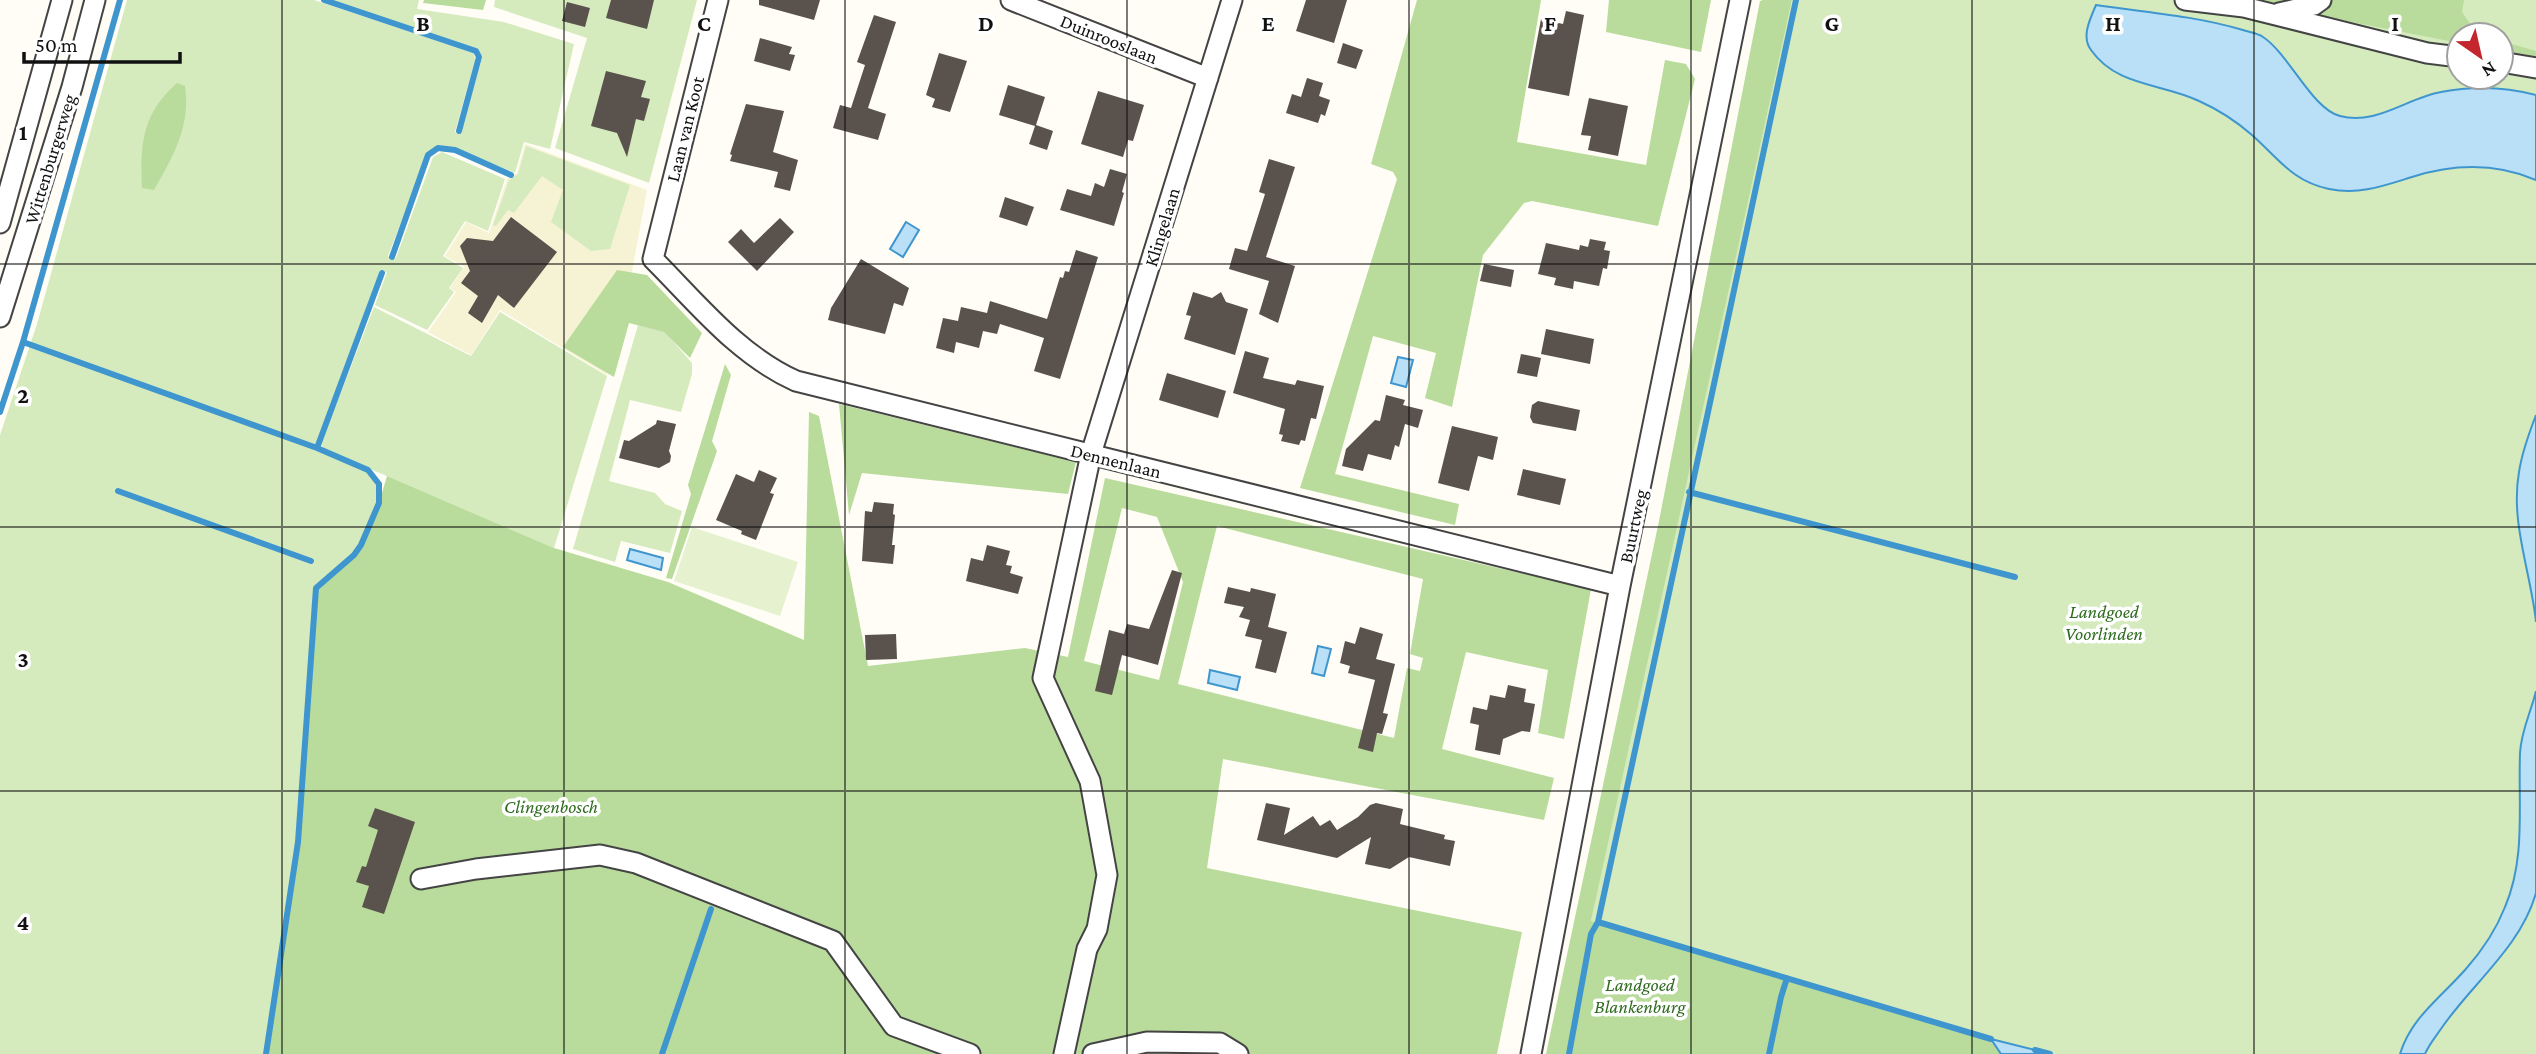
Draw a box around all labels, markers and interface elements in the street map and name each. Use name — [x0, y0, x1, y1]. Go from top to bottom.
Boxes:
text: B — [416, 10, 430, 36]
text: C — [697, 10, 711, 36]
text: D — [978, 10, 994, 36]
street label: Duinrooslaan — [1057, 10, 1161, 68]
text: E — [1261, 10, 1275, 36]
text: F — [1544, 10, 1556, 36]
text: G — [1825, 10, 1840, 36]
text: H — [2105, 10, 2121, 36]
text: I — [2391, 10, 2399, 36]
scale bar — [24, 21, 180, 65]
north arrow — [2445, 21, 2515, 91]
text: 50 m — [35, 33, 78, 57]
text: N — [2478, 57, 2500, 82]
street label: Laan van Koot — [662, 73, 708, 184]
street label: Wittenburgerweg — [20, 91, 80, 227]
text: 1 — [19, 119, 28, 145]
street label: Klingelaan — [1140, 185, 1184, 269]
text: 2 — [17, 382, 29, 408]
street label: Dennenlaan — [1068, 440, 1164, 482]
street label: Buurtweg — [1615, 487, 1651, 565]
park label: Landgoed Voorlinden — [2065, 601, 2143, 644]
text: 3 — [17, 646, 29, 672]
park label: Clingenbosch — [504, 796, 598, 817]
text: 4 — [17, 909, 29, 935]
park label: Landgoed Blankenburg — [1594, 974, 1686, 1017]

